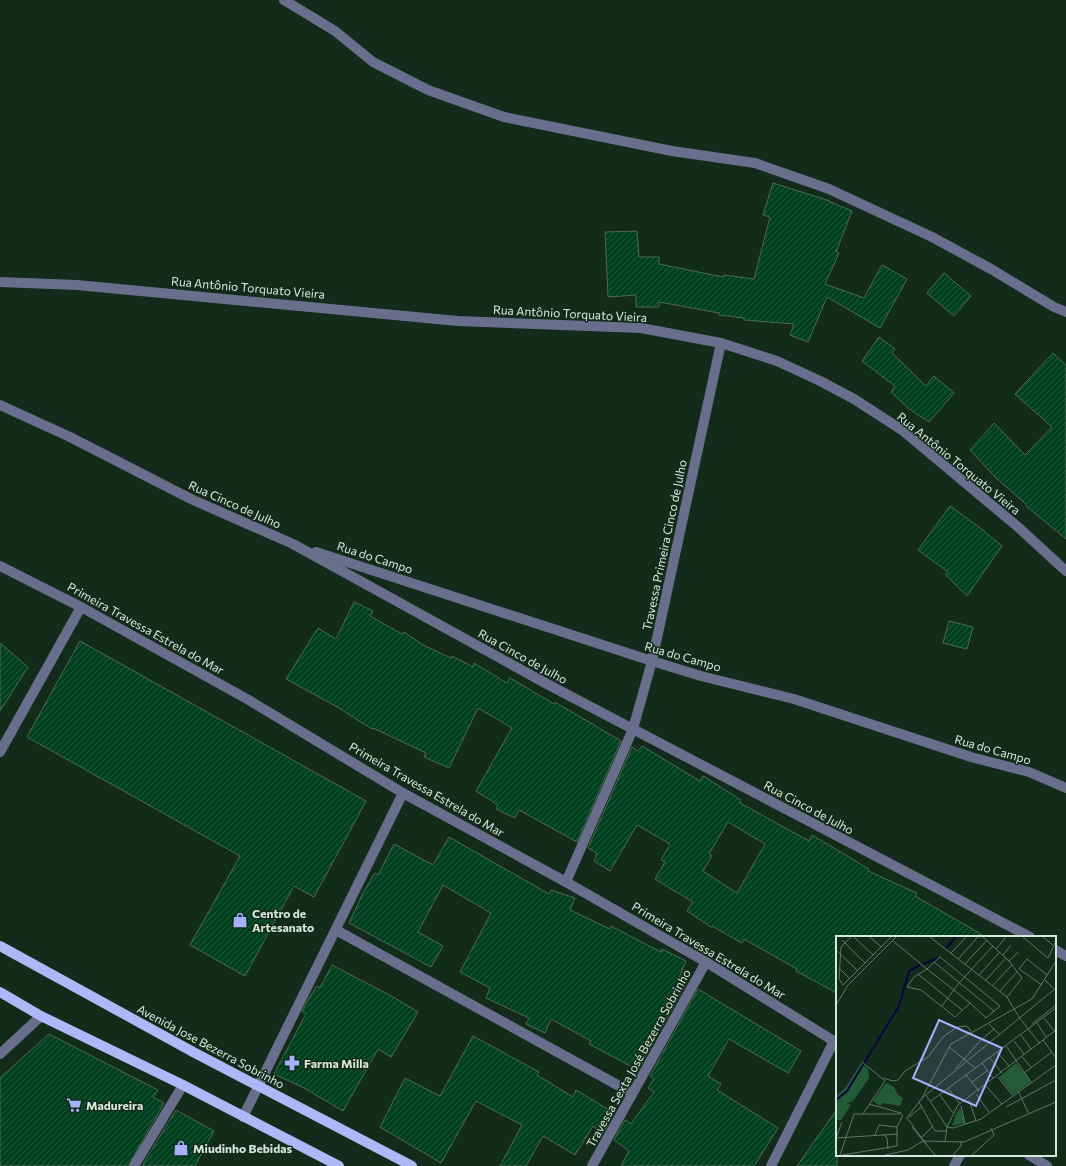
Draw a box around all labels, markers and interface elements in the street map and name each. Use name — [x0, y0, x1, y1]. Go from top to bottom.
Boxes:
street label: Rua Antônio Torquato Vieira — [171, 273, 325, 301]
street label: Rua Antônio Torquato Vieira — [493, 302, 647, 324]
street label: Rua Antônio Torquato Vieira — [895, 409, 1023, 517]
street label: Travessa Primeira Cinco de Julho — [639, 458, 690, 632]
street label: Rua Cinco de Julho — [186, 477, 283, 532]
street label: Rua do Campo — [335, 538, 415, 576]
street label: Primeira Travessa Estrela do Mar — [65, 579, 227, 677]
street label: Rua Cinco de Julho — [476, 626, 570, 687]
street label: Rua do Campo — [643, 638, 723, 674]
street label: Rua do Campo — [953, 731, 1033, 767]
street label: Primeira Travessa Estrela do Mar — [347, 739, 507, 839]
street label: Rua Cinco de Julho — [761, 777, 856, 837]
street label: Primeira Travessa Estrela do Mar — [630, 899, 788, 1002]
place label: Centro de Artesanato — [252, 906, 314, 934]
shop icon: Centro de Artesanato — [231, 911, 249, 929]
inset map — [836, 936, 1056, 1156]
street label: Travessa Sexta José Bezerra Sobrinho — [583, 966, 694, 1150]
street label: Avenida Jose Bezerra Sobrinho — [135, 1001, 287, 1092]
pharmacy icon: Farma Milla — [283, 1054, 301, 1072]
place label: Farma Milla — [304, 1056, 369, 1070]
supermarket icon: Madureira — [65, 1096, 83, 1114]
place label: Madureira — [86, 1098, 143, 1112]
shop icon: Miudinho Bebidas — [172, 1139, 190, 1157]
place label: Miudinho Bebidas — [193, 1141, 293, 1155]

